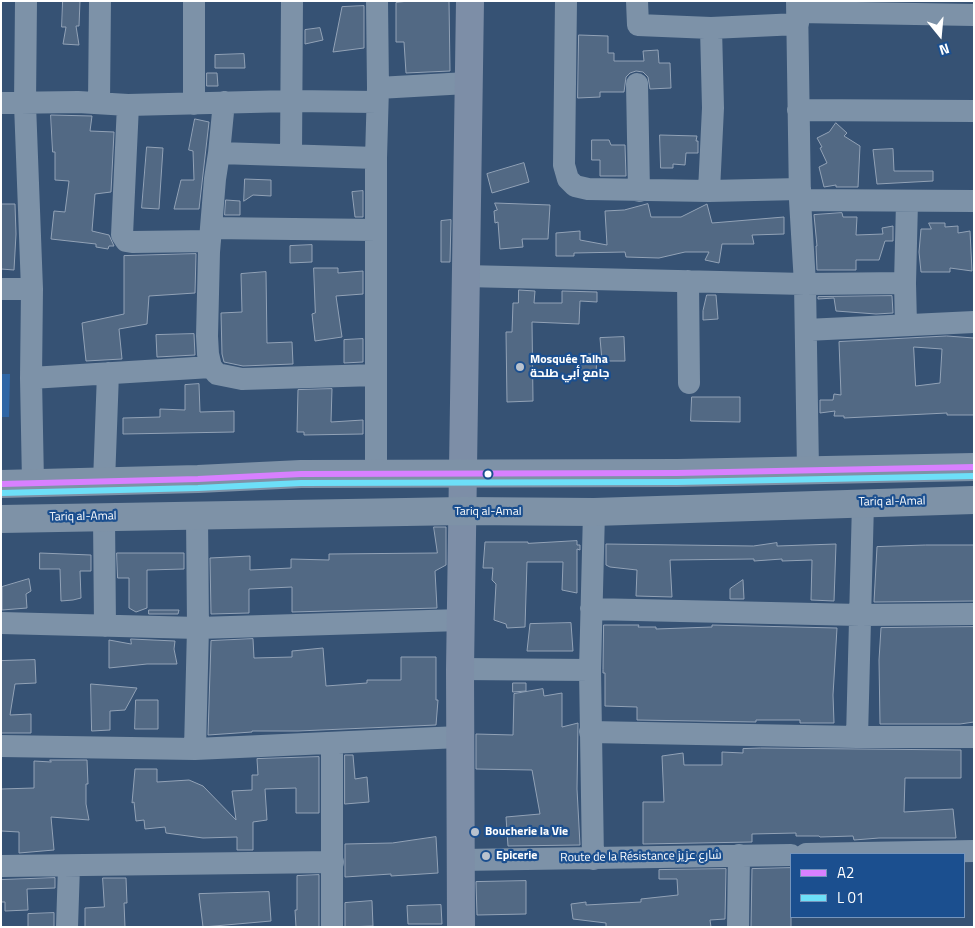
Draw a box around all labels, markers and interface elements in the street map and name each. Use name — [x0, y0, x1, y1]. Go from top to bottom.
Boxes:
north arrow — [915, 10, 965, 60]
text: N — [937, 38, 952, 61]
place label: Mosquée Talha جامع أبي طلحة — [530, 353, 609, 381]
marker: Mosquée Talha جامع أبي طلحة — [514, 361, 526, 373]
unlabelled marker — [483, 469, 493, 479]
street label: Tariq al-Amal — [858, 494, 926, 510]
street label: Tariq al-Amal — [455, 505, 521, 519]
street label: Tariq al-Amal — [49, 509, 117, 525]
place label: Boucherie la Vie — [485, 825, 568, 839]
marker: Boucherie la Vie — [469, 826, 481, 838]
street label: Route de la Résistance شارع عزيز — [560, 848, 722, 866]
place label: Epicerie — [496, 849, 537, 863]
marker: Epicerie — [480, 850, 492, 862]
legend — [790, 853, 965, 918]
text: A2 — [837, 861, 854, 884]
text: L 01 — [837, 886, 864, 909]

